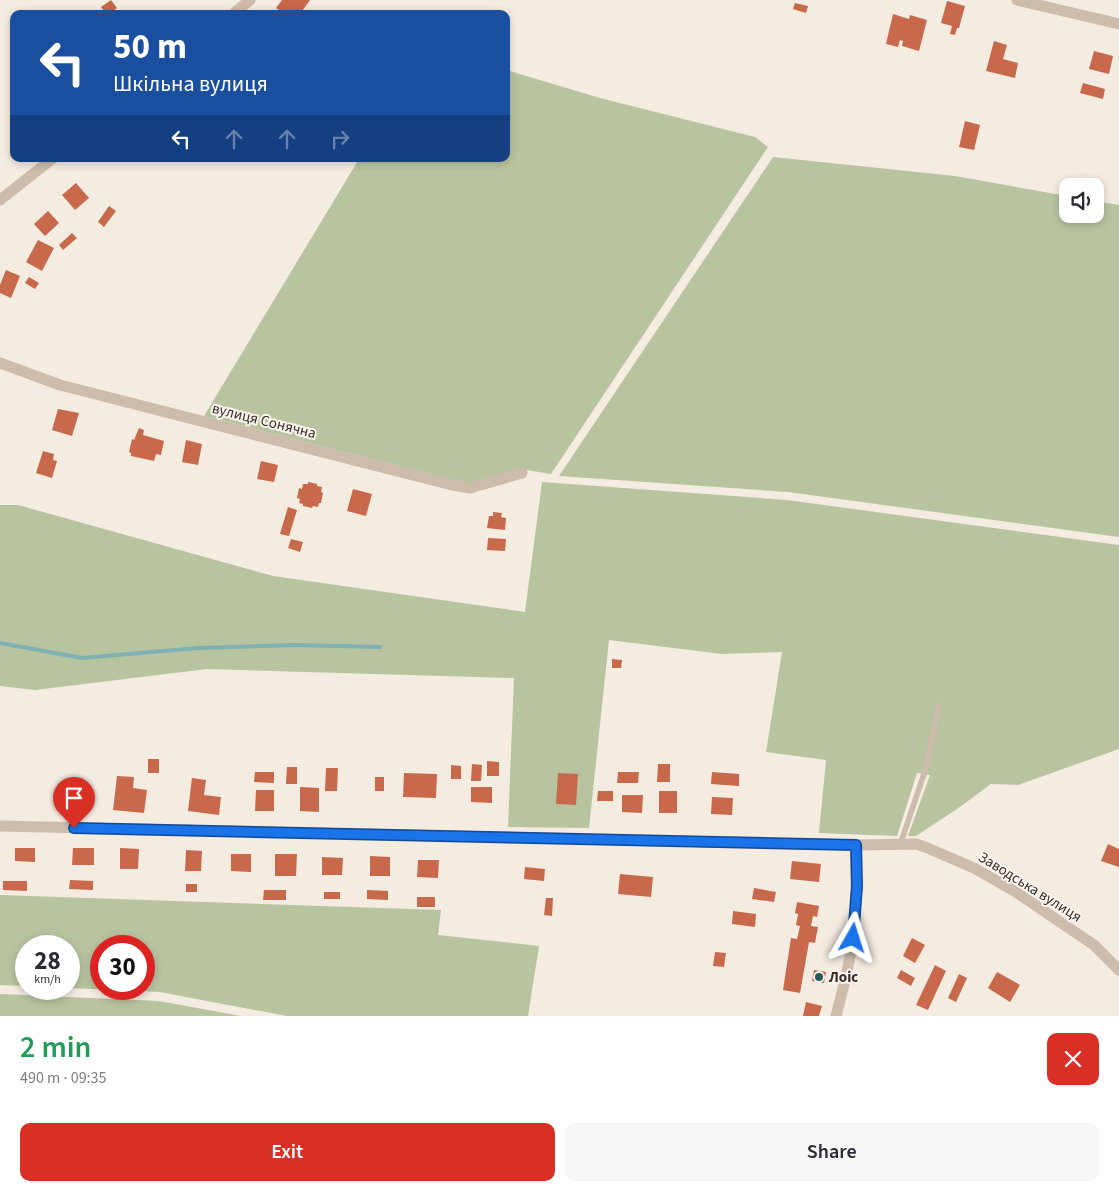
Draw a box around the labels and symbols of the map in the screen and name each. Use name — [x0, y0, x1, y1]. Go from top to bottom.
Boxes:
street label: вулиця Сонячна — [210, 398, 318, 444]
pin — [53, 777, 95, 828]
street label: Заводська вулиця — [974, 847, 1086, 927]
position arrow — [826, 911, 878, 963]
speed limit sign: 30 — [90, 935, 155, 1000]
place label: Лоіс — [828, 967, 858, 988]
marker: Лоіс — [813, 971, 825, 983]

